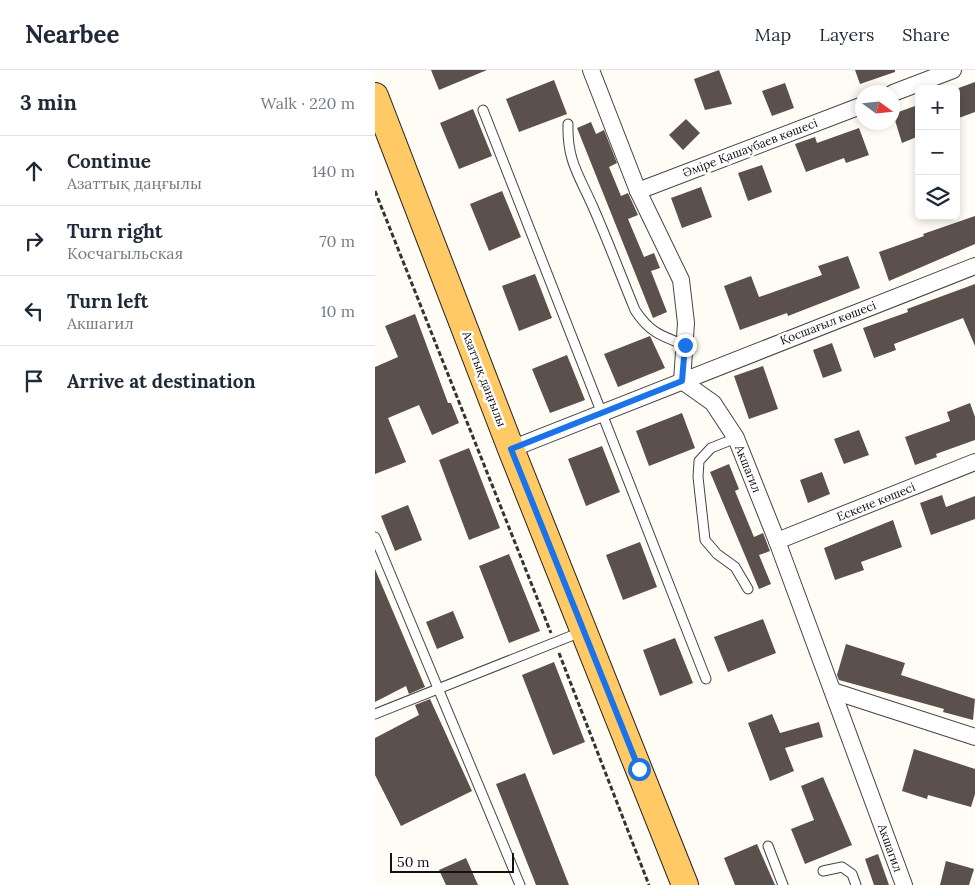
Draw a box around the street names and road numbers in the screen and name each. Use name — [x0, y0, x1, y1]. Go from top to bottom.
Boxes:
street label: Әміре Қашаубаев көшесі — [680, 115, 819, 180]
street label: Қосшағыл көшесі — [778, 297, 878, 348]
street label: Азаттық даңғылы — [459, 328, 510, 429]
street label: Акшагил — [732, 442, 765, 495]
street label: Ескене көшесі — [834, 479, 917, 524]
street label: Акшагил — [875, 821, 906, 874]

